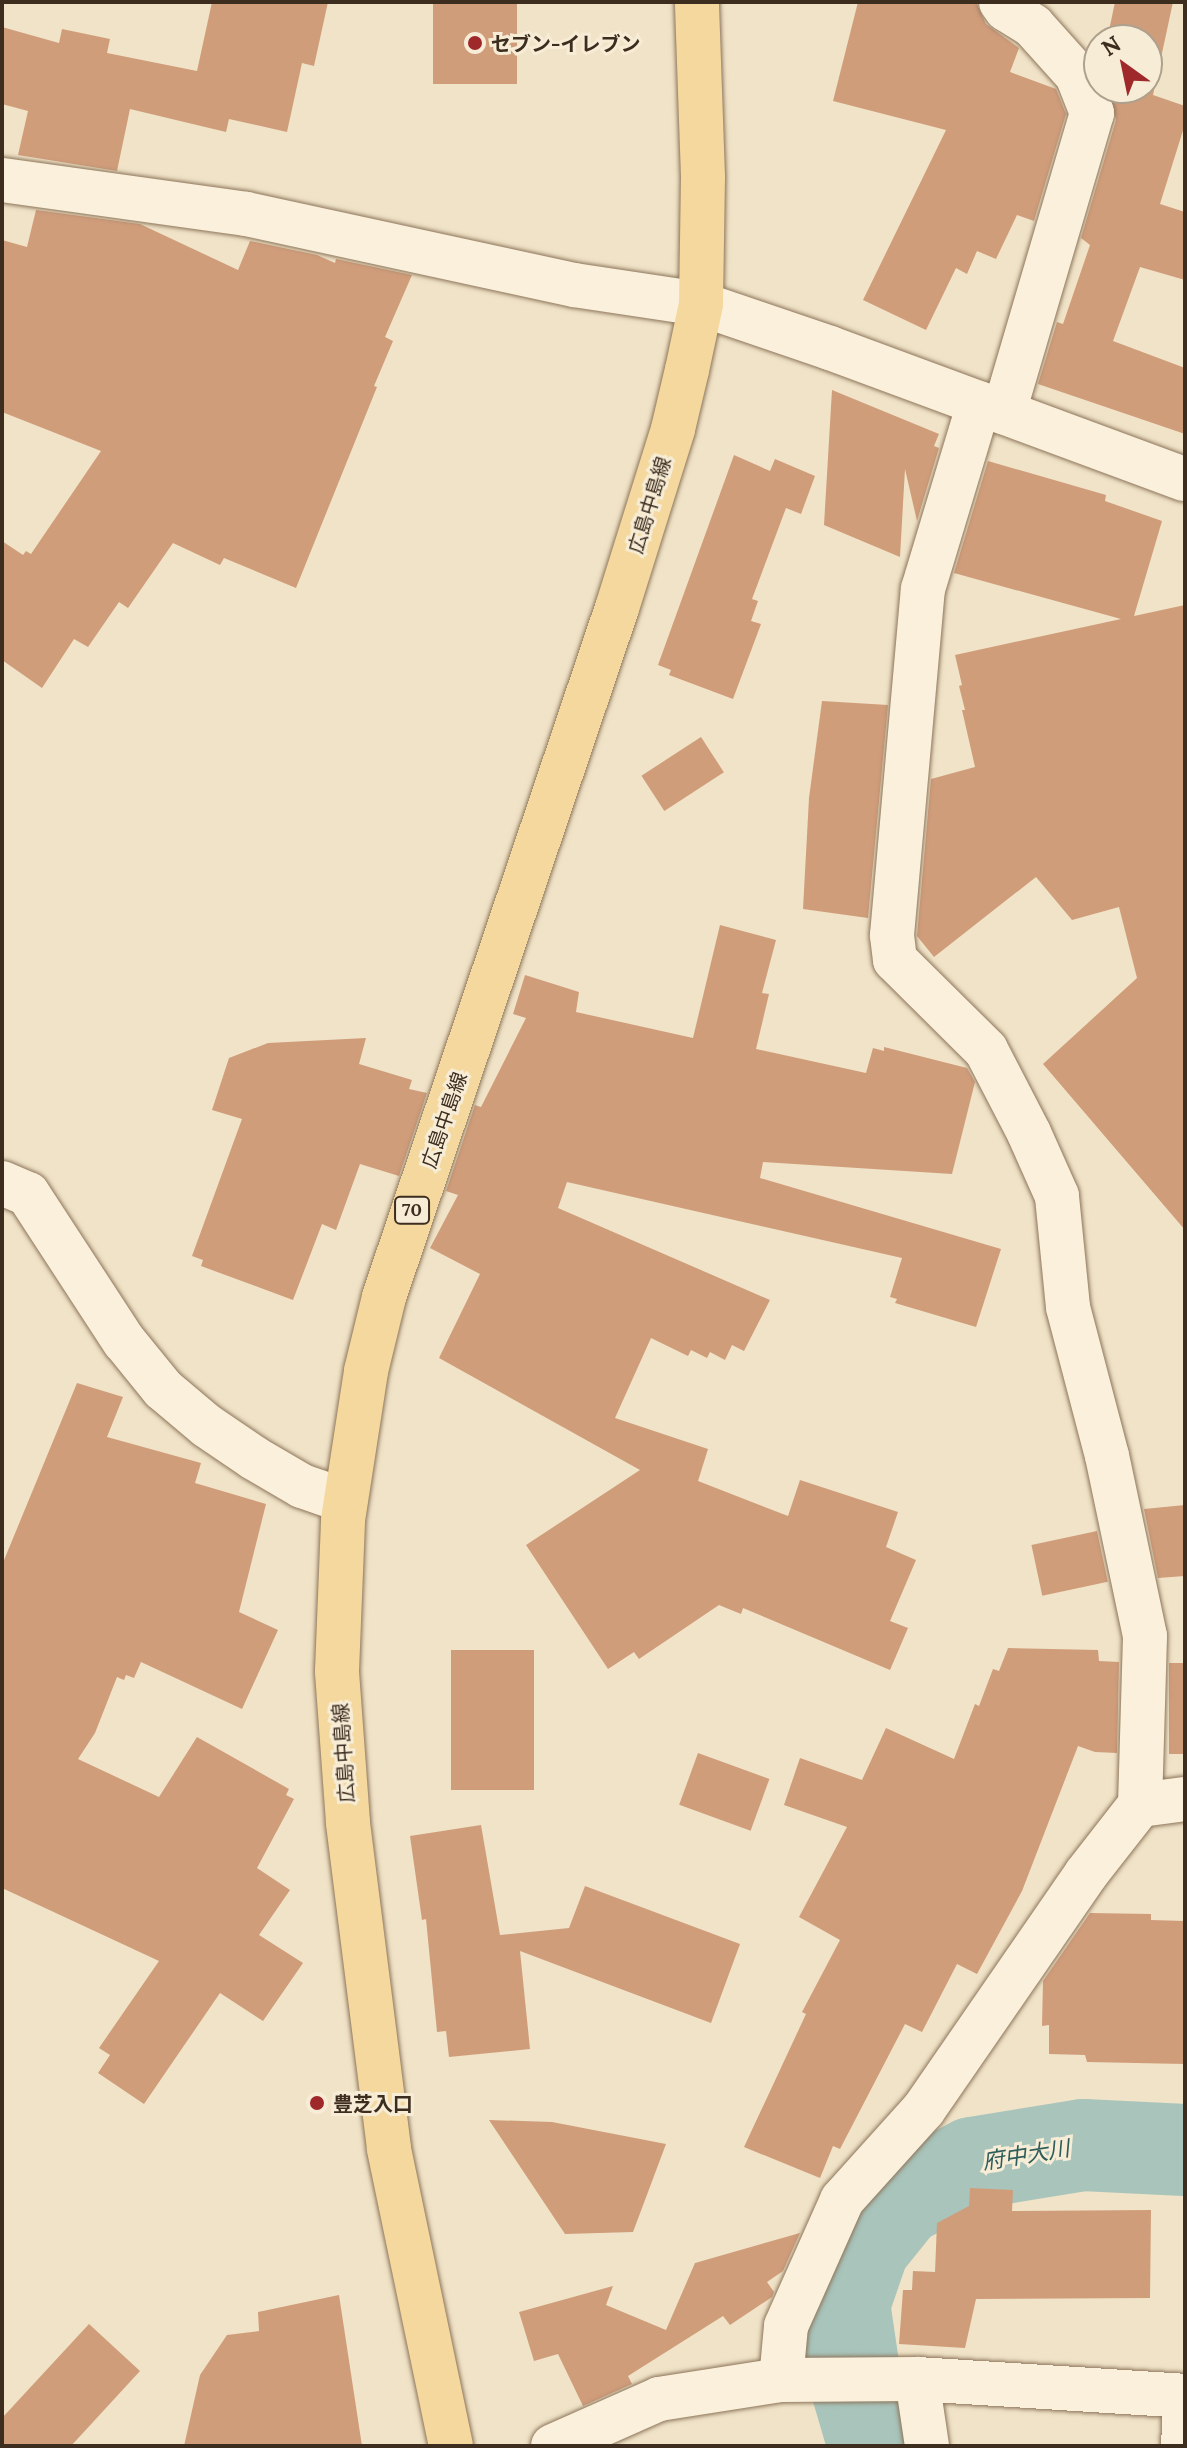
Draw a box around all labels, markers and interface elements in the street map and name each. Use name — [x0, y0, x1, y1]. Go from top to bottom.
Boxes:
north arrow — [1083, 24, 1163, 104]
text: N — [1096, 29, 1126, 62]
place label: セブン-イレブン — [491, 31, 640, 55]
marker: セブン-イレブン — [466, 34, 484, 52]
street label: 広島中島線 — [623, 454, 675, 556]
street label: 広島中島線 — [416, 1069, 472, 1171]
road number: 70 — [394, 1196, 430, 1224]
street label: 広島中島線 — [328, 1702, 358, 1804]
place label: 豊芝入口 — [333, 2091, 413, 2115]
marker: 豊芝入口 — [308, 2094, 326, 2112]
water label: 府中大川 — [980, 2135, 1072, 2175]

